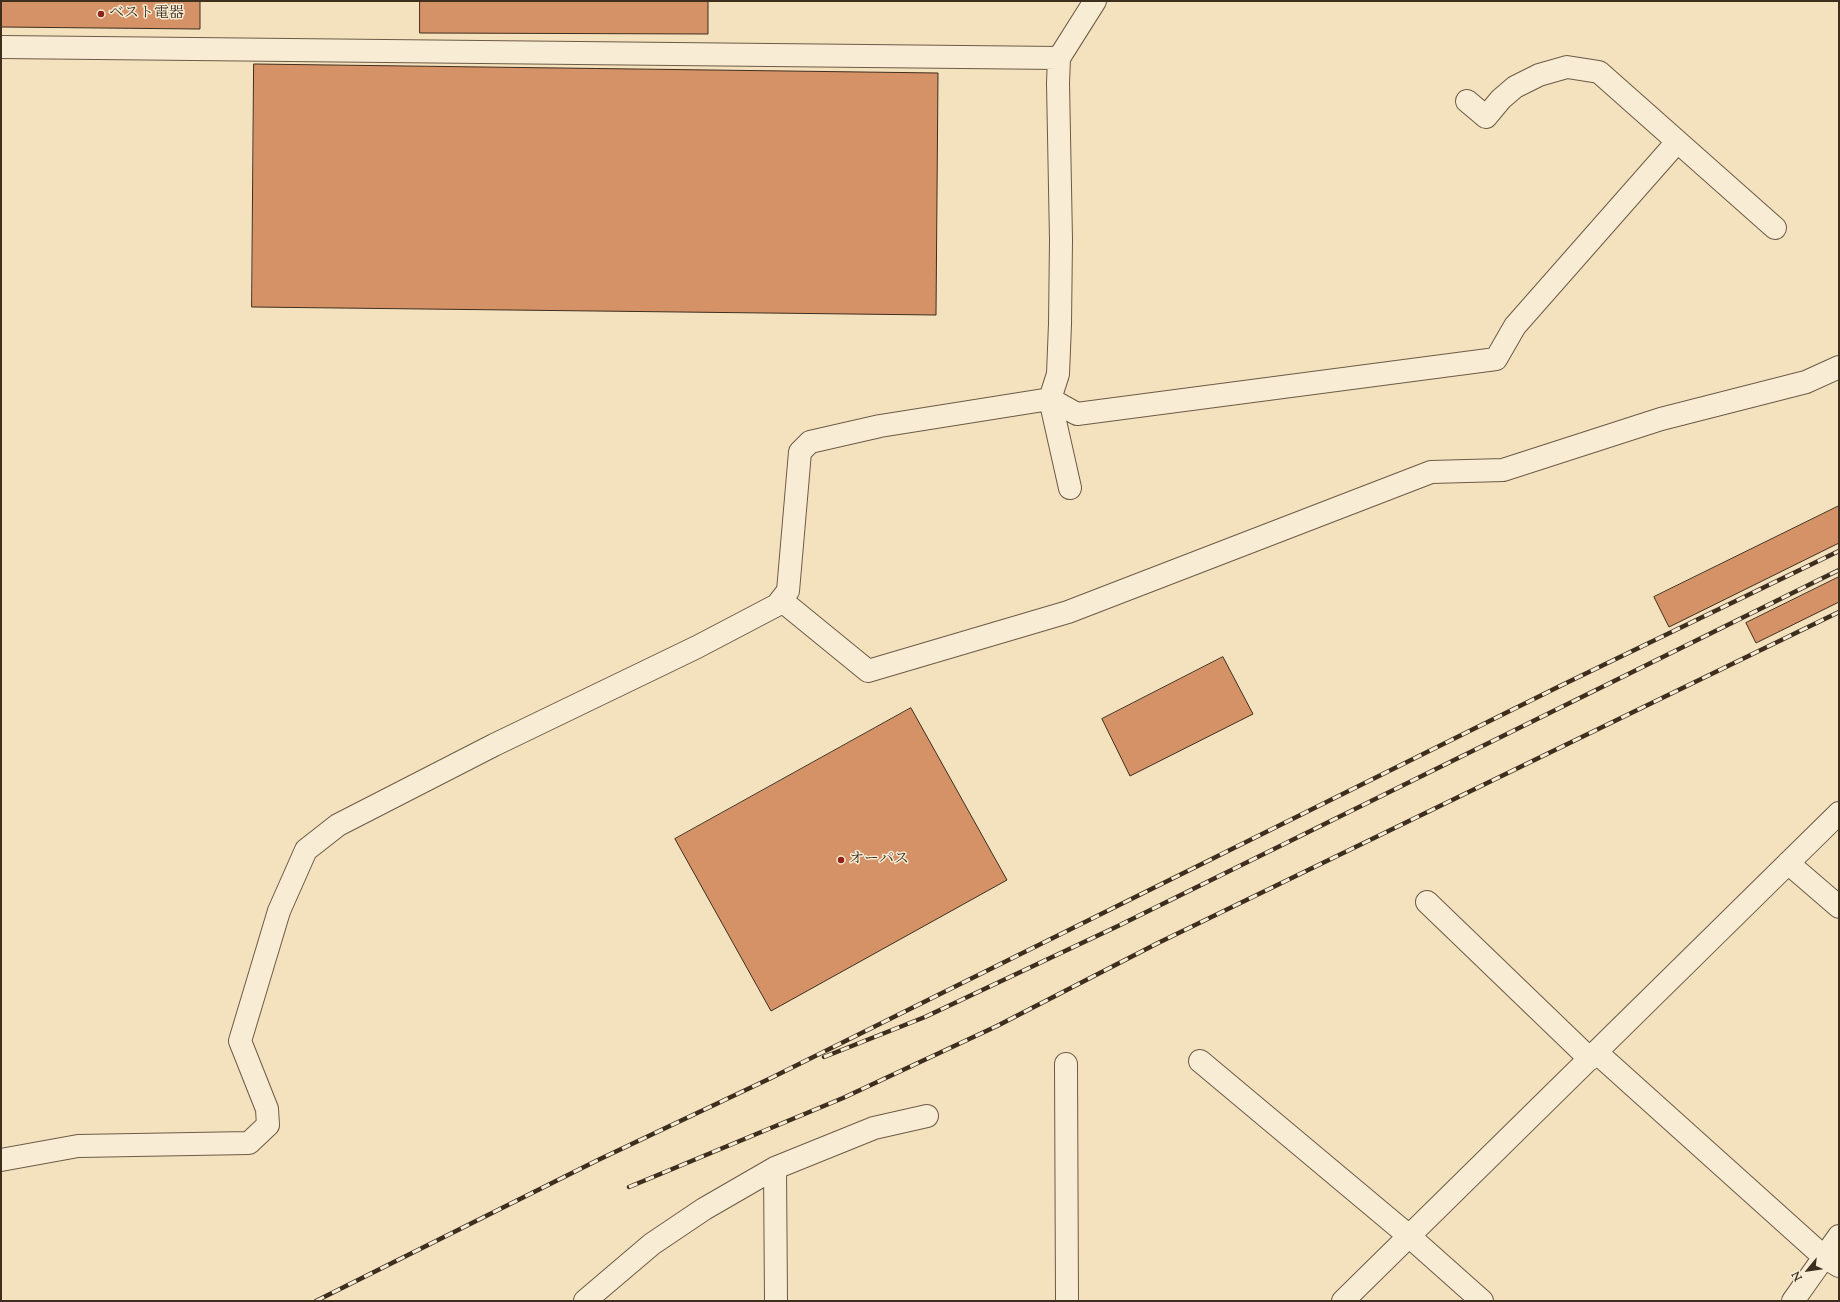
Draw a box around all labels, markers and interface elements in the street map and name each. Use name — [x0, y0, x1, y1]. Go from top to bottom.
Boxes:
place label: ベスト電器 — [109, 5, 184, 23]
marker: ベスト電器 — [96, 9, 106, 19]
place label: オーパス — [849, 851, 909, 869]
marker: オーパス — [836, 855, 846, 865]
north arrow — [1788, 1250, 1828, 1290]
text: N — [1788, 1268, 1807, 1284]

